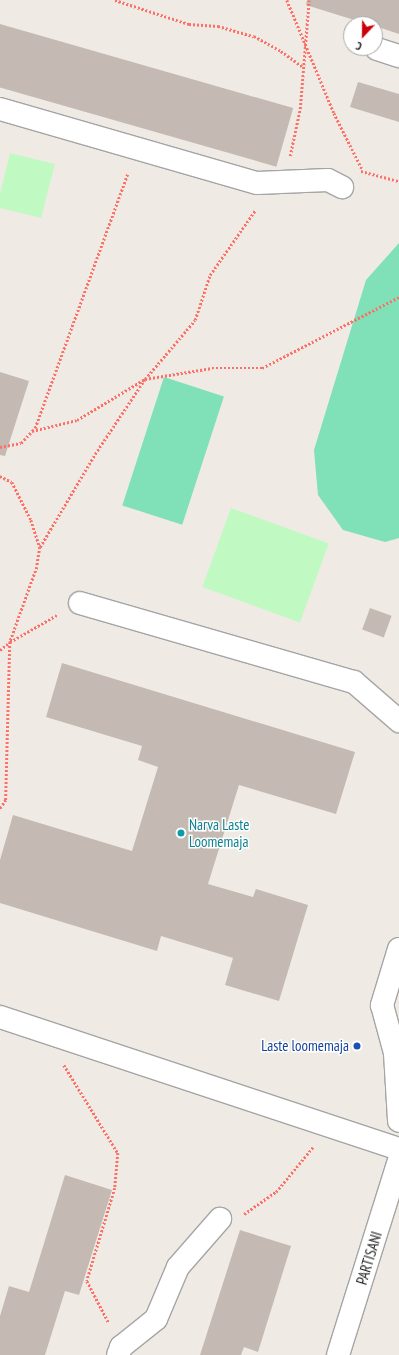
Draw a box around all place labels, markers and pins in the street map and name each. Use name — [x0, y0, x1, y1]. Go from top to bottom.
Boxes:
place label: Narva Laste Loomemaja — [189, 815, 249, 850]
marker: Narva Laste Loomemaja — [176, 828, 186, 838]
place label: Laste loomemaja — [261, 1037, 349, 1055]
marker: Laste loomemaja — [352, 1041, 362, 1051]

